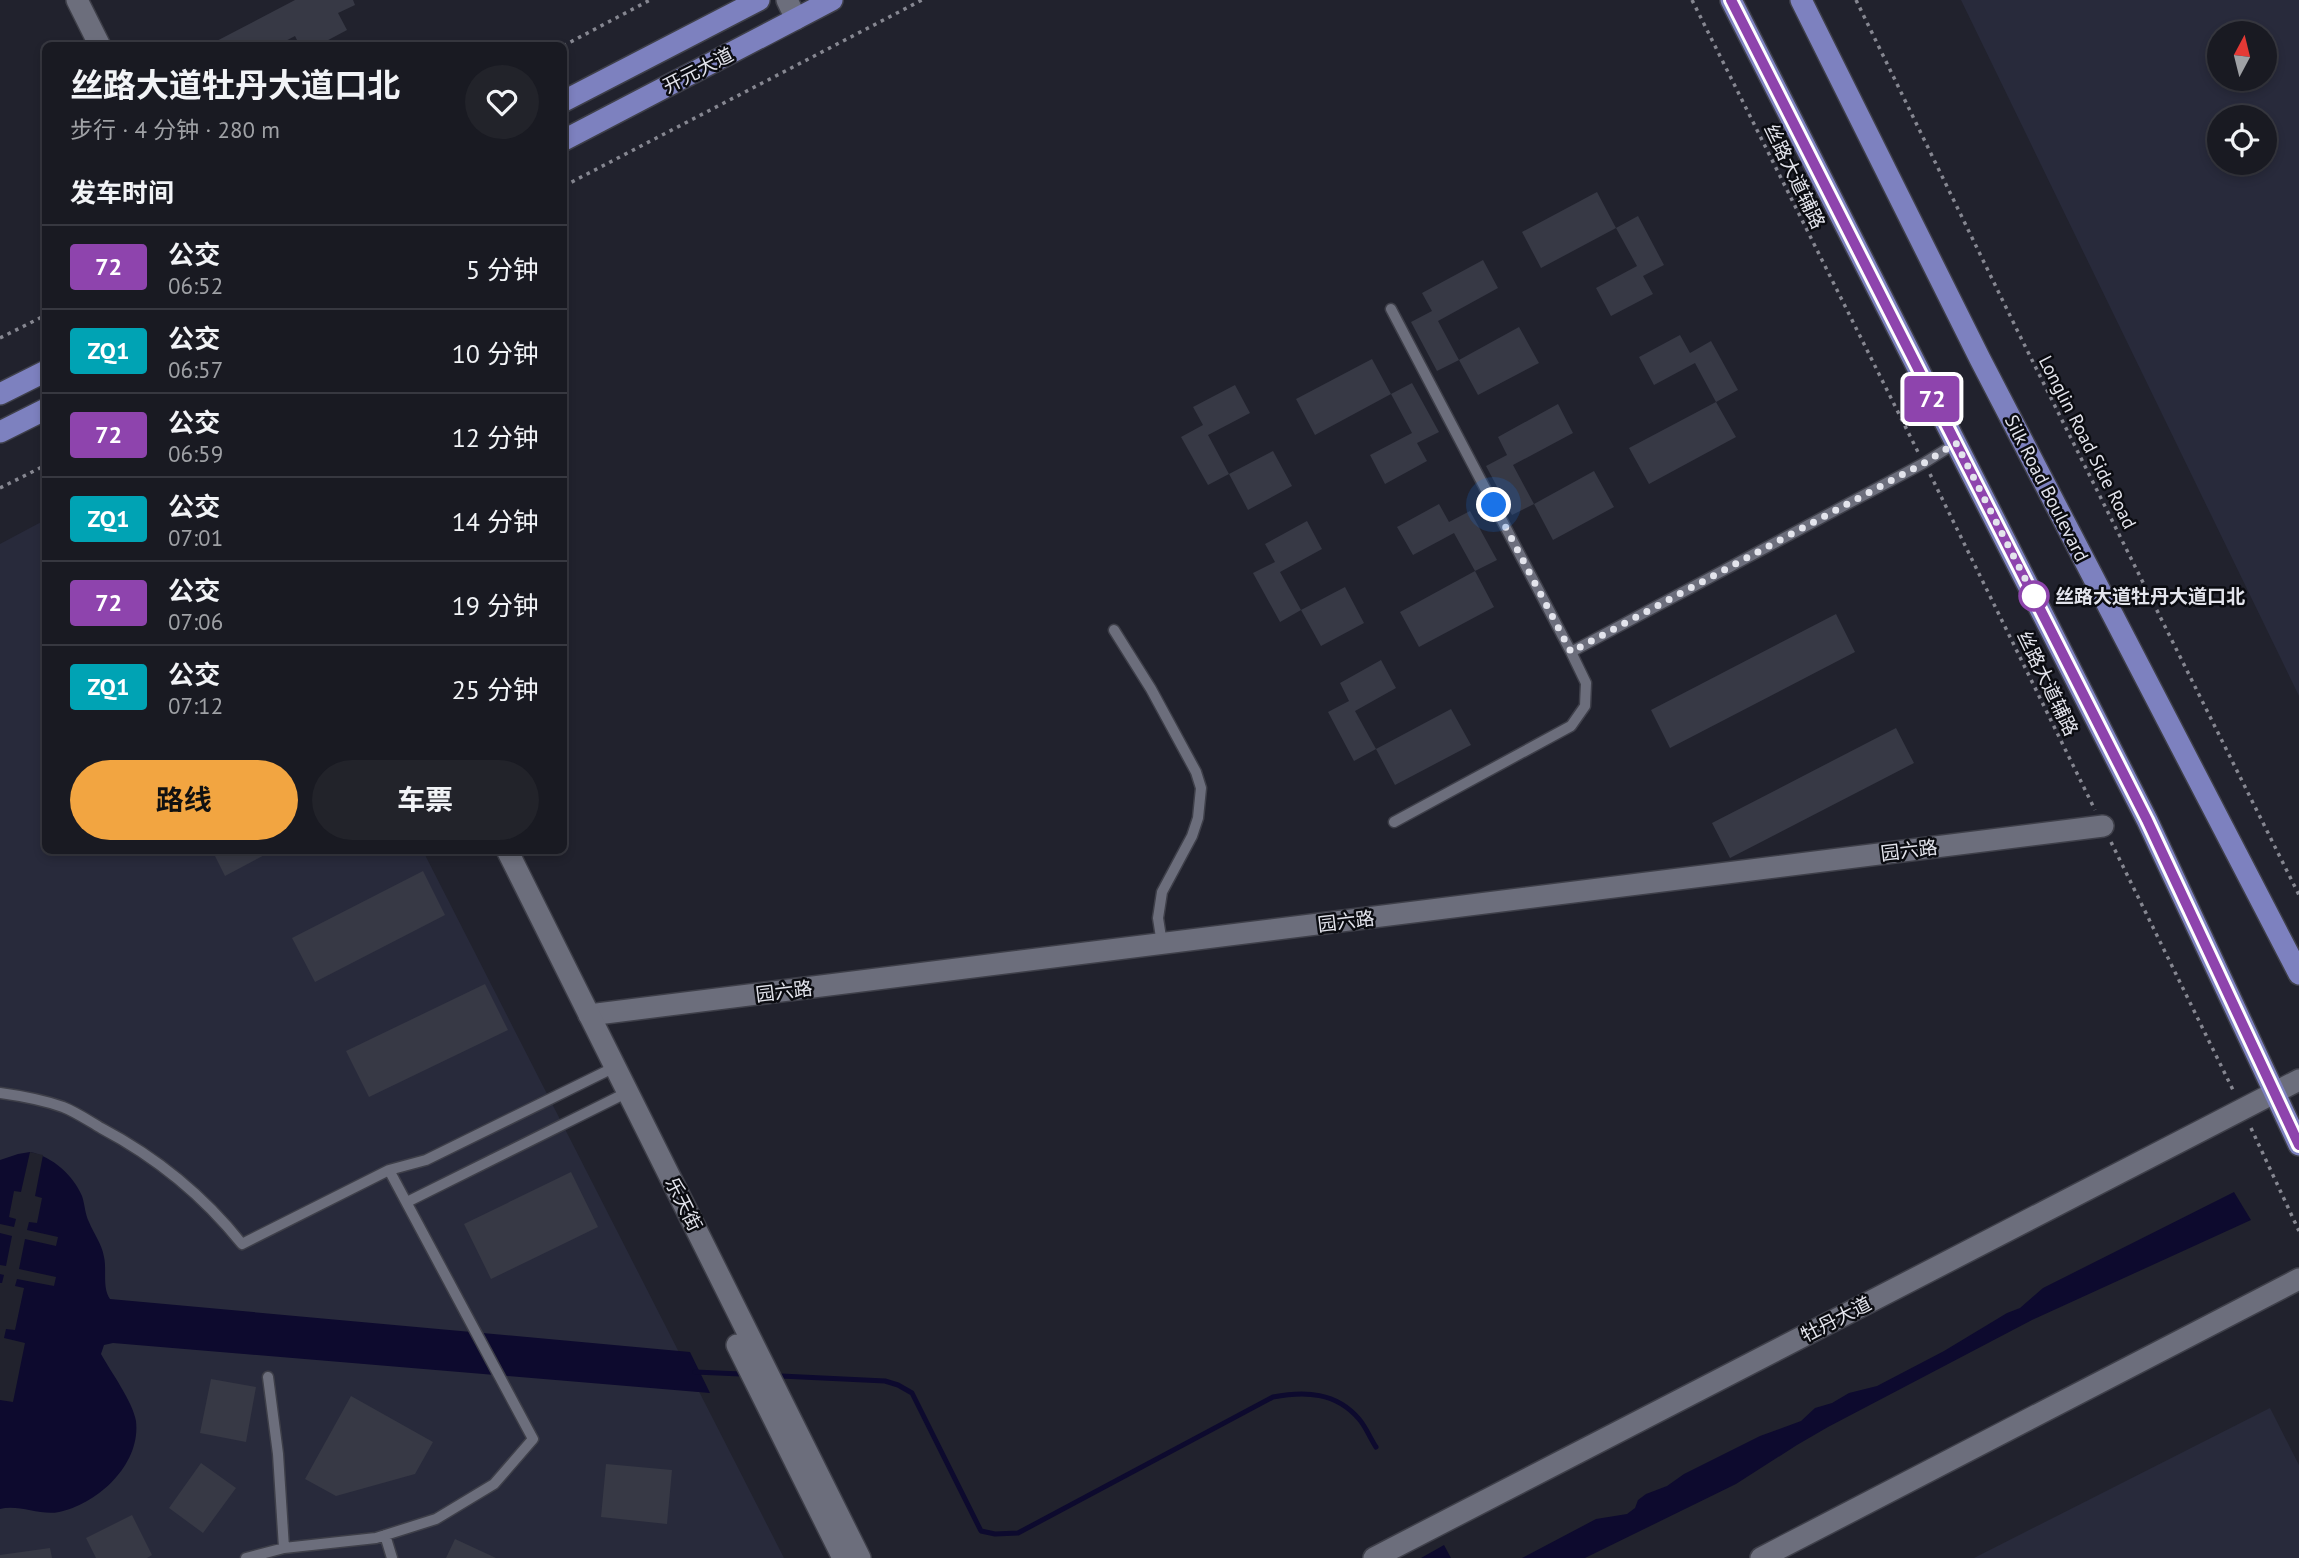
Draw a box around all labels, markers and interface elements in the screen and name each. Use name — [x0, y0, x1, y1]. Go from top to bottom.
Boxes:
north arrow — [2207, 21, 2277, 91]
map controls — [2207, 21, 2277, 175]
street label: 开元大道 — [659, 42, 737, 98]
text: 丝路大道牡丹大道口北 — [70, 63, 400, 106]
button: heart — [465, 65, 539, 139]
button: locate — [2207, 105, 2277, 175]
text: 步行 · 4 分钟 · 280 m — [70, 115, 280, 144]
street label: 丝路大道辅路 — [1759, 120, 1831, 232]
text: 发车时间 — [70, 176, 174, 209]
text: 公交 — [168, 238, 220, 271]
text: 72 — [95, 251, 122, 282]
text: 5 分钟 — [466, 253, 539, 286]
text: 06:52 — [168, 271, 223, 300]
text: 公交 — [168, 322, 220, 355]
text: ZQ1 — [87, 335, 130, 366]
text: 10 分钟 — [452, 337, 539, 370]
street label: Longlin Road Side Road — [2034, 351, 2142, 533]
text: 06:57 — [168, 355, 223, 384]
line badge: 72 — [1900, 376, 1964, 422]
text: 72 — [1918, 383, 1946, 414]
text: 公交 — [168, 406, 220, 439]
street label: Silk Road Boulevard — [2000, 411, 2094, 565]
text: 72 — [95, 419, 122, 450]
text: 12 分钟 — [452, 421, 539, 454]
text: 06:59 — [168, 439, 223, 468]
your location — [1476, 487, 1511, 522]
text: 公交 — [168, 490, 220, 523]
text: ZQ1 — [87, 503, 130, 534]
text: 14 分钟 — [452, 505, 539, 538]
text: 07:01 — [168, 523, 223, 552]
text: 公交 — [168, 574, 220, 607]
marker: 丝路大道牡丹大道口北 — [2019, 581, 2049, 611]
place label: 丝路大道牡丹大道口北 — [2055, 584, 2245, 608]
text: 72 — [95, 587, 122, 618]
text: 19 分钟 — [452, 589, 539, 622]
text: 07:06 — [168, 607, 223, 636]
street label: 丝路大道辅路 — [2012, 627, 2084, 739]
text: 公交 — [168, 658, 220, 691]
text: ZQ1 — [87, 671, 130, 702]
text: 25 分钟 — [452, 673, 539, 706]
text: 07:12 — [168, 691, 223, 720]
button: 路线 — [70, 760, 298, 840]
button: 车票 — [312, 760, 539, 840]
street label: 园六路 — [1879, 835, 1939, 865]
street label: 园六路 — [1316, 906, 1376, 936]
street label: 园六路 — [754, 976, 814, 1006]
street label: 乐天街 — [660, 1173, 708, 1235]
street label: 牡丹大道 — [1797, 1291, 1875, 1347]

